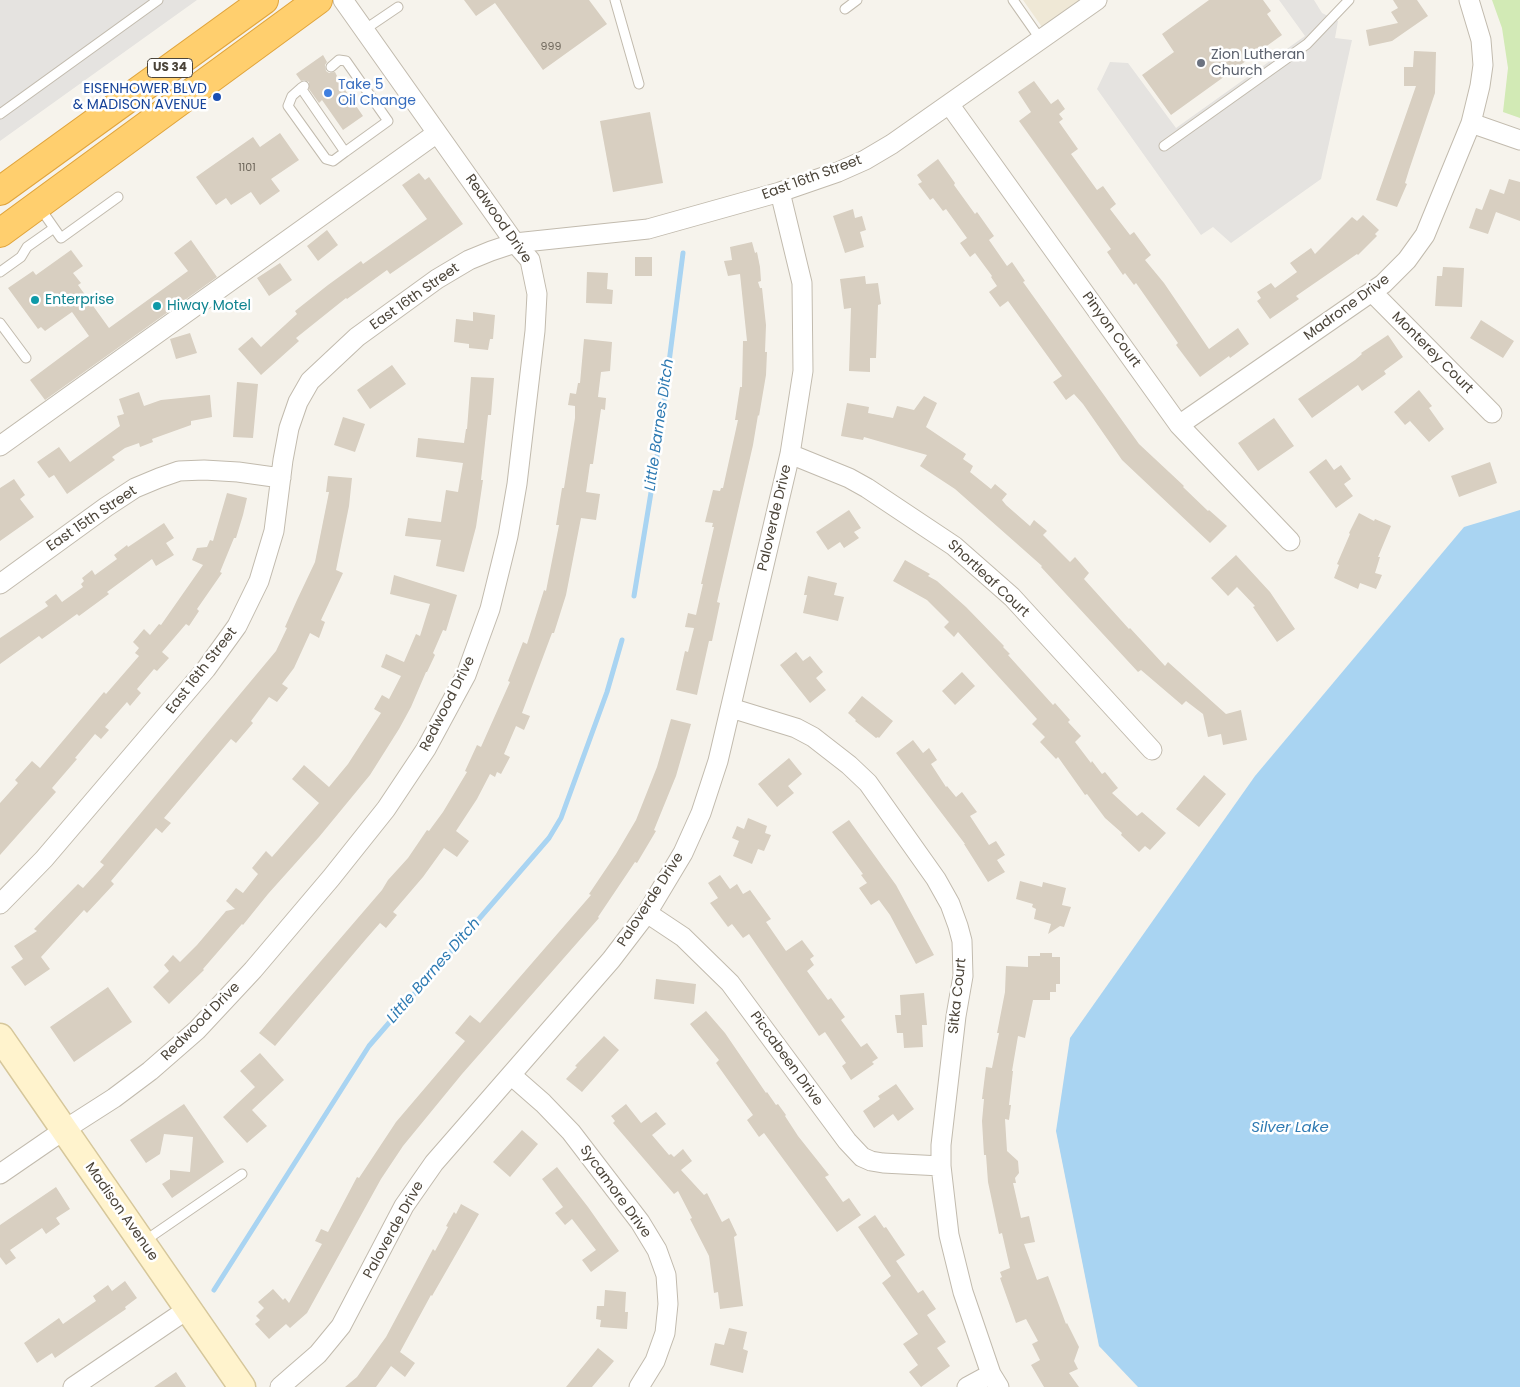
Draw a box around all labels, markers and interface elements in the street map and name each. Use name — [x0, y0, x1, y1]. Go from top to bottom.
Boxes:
house number: 999 — [541, 40, 561, 54]
place label: Zion Lutheran Church — [1211, 47, 1305, 80]
marker: Zion Lutheran Church — [1195, 57, 1207, 69]
road number: US 34 — [148, 58, 192, 78]
place label: Take 5 Oil Change — [338, 77, 416, 110]
place label: EISENHOWER BLVD & MADISON AVENUE — [73, 81, 207, 114]
marker: Take 5 Oil Change — [322, 87, 334, 99]
marker: EISENHOWER BLVD & MADISON AVENUE — [211, 91, 223, 103]
street label: East 16th Street — [760, 152, 864, 204]
house number: 1101 — [238, 161, 256, 175]
street label: Redwood Drive — [461, 171, 535, 267]
street label: East 16th Street — [367, 260, 463, 334]
street label: Madrone Drive — [1301, 271, 1393, 345]
street label: Pinyon Court — [1078, 289, 1144, 371]
place label: Enterprise — [45, 292, 114, 308]
marker: Enterprise — [29, 294, 41, 306]
place label: Hiway Motel — [167, 298, 251, 314]
marker: Hiway Motel — [151, 300, 163, 312]
street label: Monterey Court — [1388, 309, 1476, 397]
water label: Little Barnes Ditch — [642, 358, 678, 492]
street label: Paloverde Drive — [755, 463, 795, 573]
street label: East 15th Street — [44, 483, 140, 555]
street label: Shortleaf Court — [944, 537, 1032, 621]
street label: East 16th Street — [163, 624, 241, 718]
street label: Redwood Drive — [417, 654, 479, 754]
street label: Paloverde Drive — [614, 850, 688, 950]
water label: Little Barnes Ditch — [384, 915, 484, 1027]
street label: Sitka Court — [946, 957, 970, 1035]
street label: Redwood Drive — [158, 979, 244, 1065]
street label: Piccabeen Drive — [746, 1009, 826, 1109]
water label: Silver Lake — [1251, 1119, 1329, 1137]
street label: Sycamore Drive — [576, 1142, 654, 1242]
street label: Madison Avenue — [81, 1160, 161, 1264]
street label: Paloverde Drive — [360, 1178, 428, 1282]

